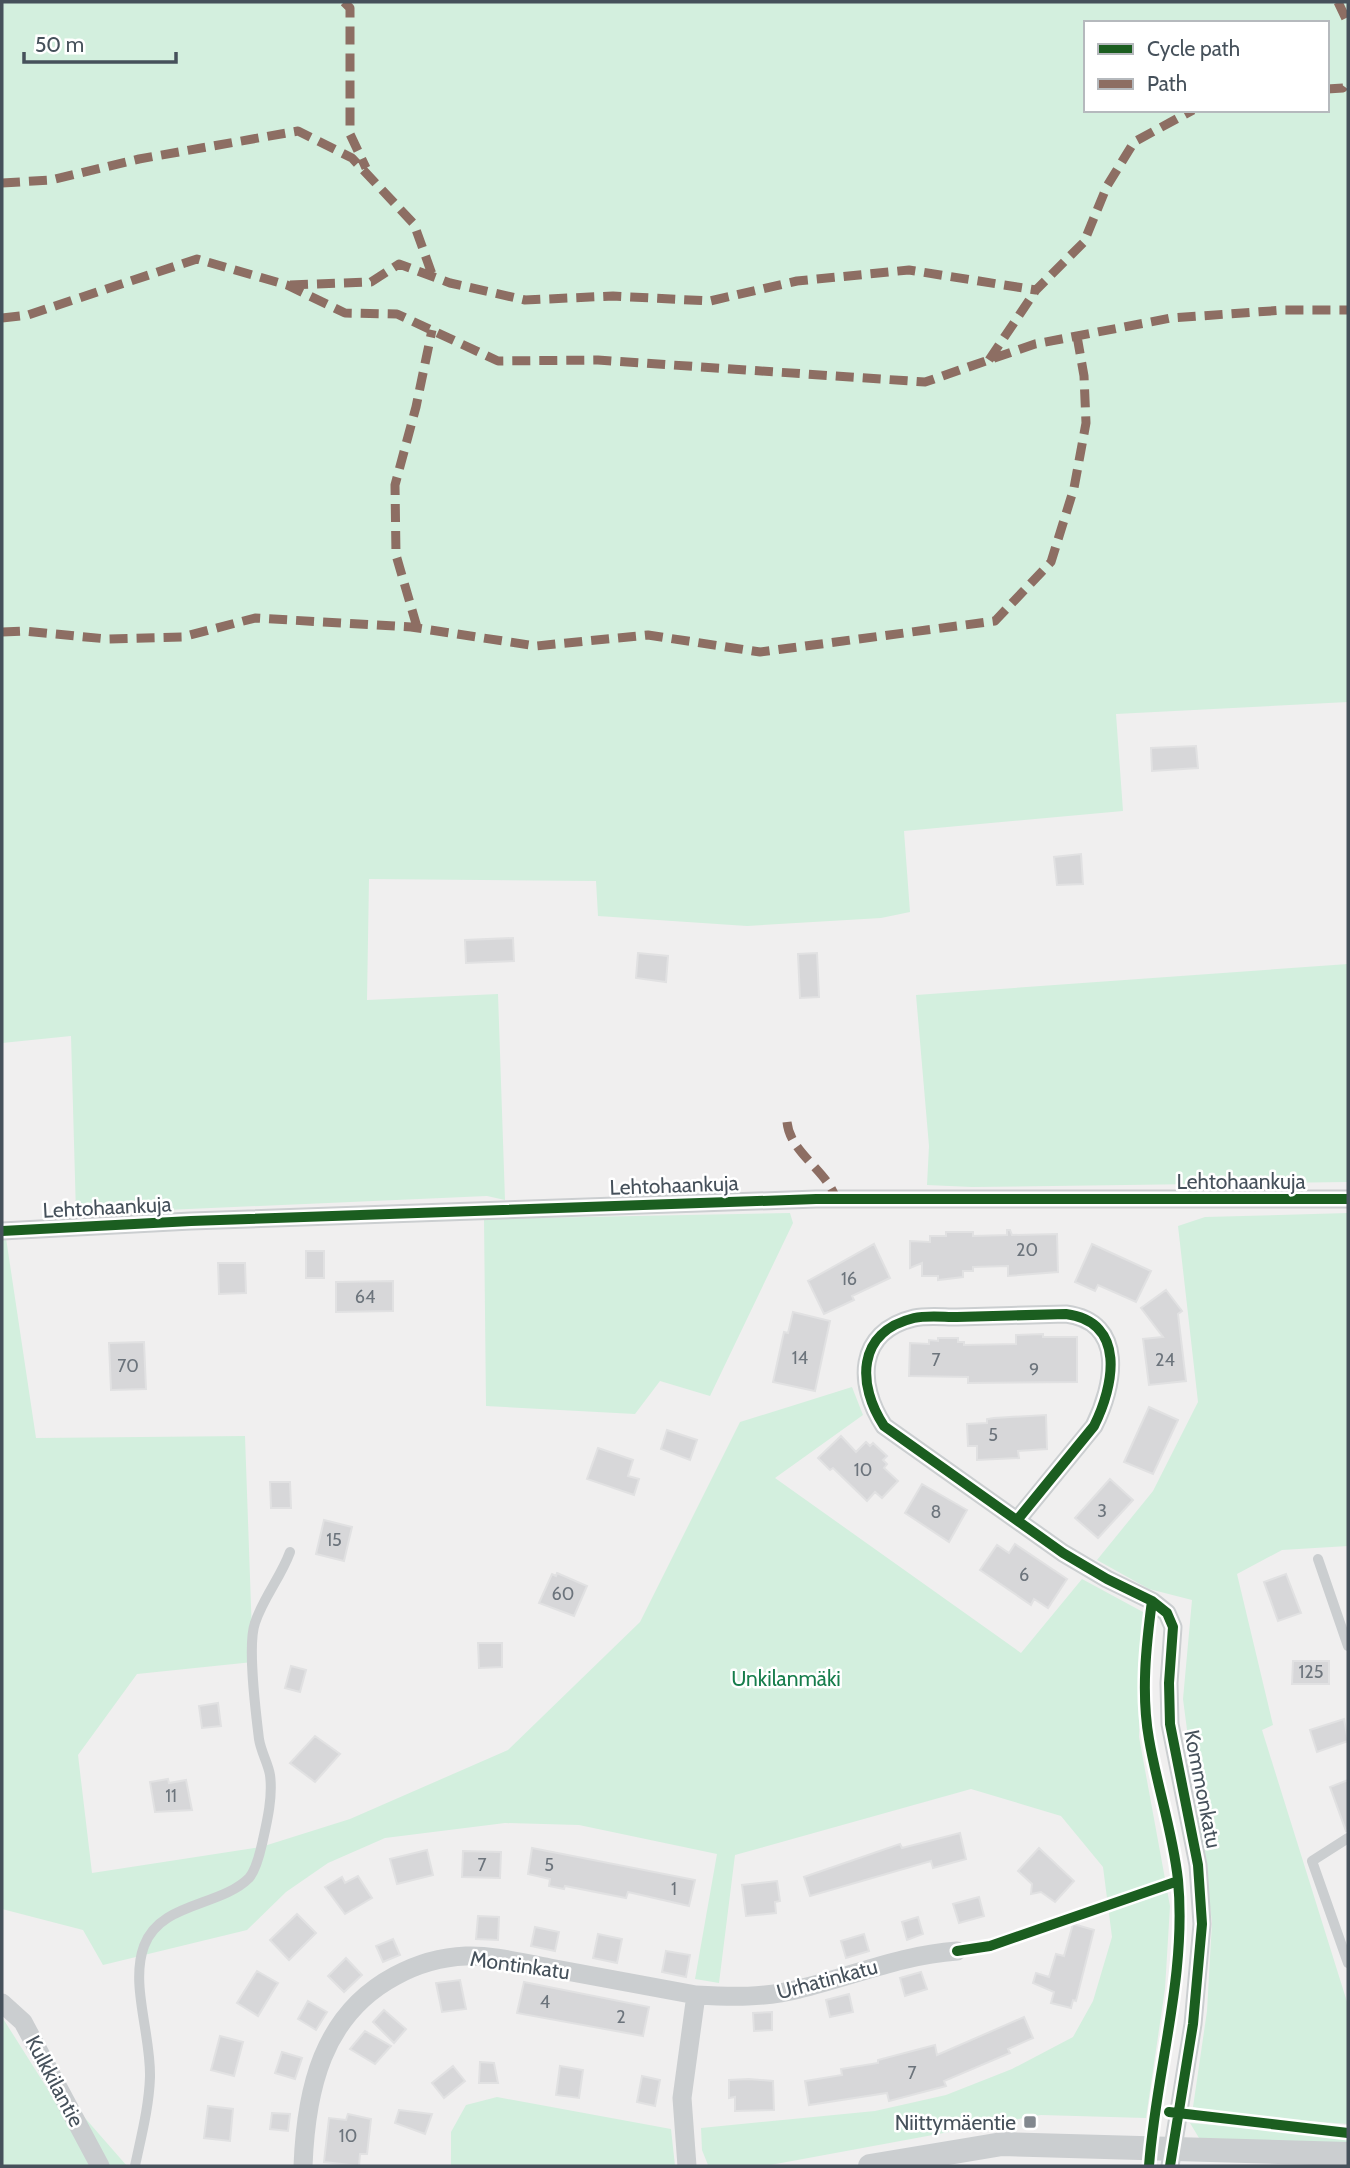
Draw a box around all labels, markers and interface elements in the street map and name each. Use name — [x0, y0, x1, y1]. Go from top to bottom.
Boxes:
scale bar — [24, 21, 177, 65]
legend — [1084, 21, 1329, 112]
text: 50 m — [35, 32, 84, 57]
text: Cycle path — [1147, 36, 1240, 61]
text: Path — [1147, 71, 1187, 96]
street label: Lehtohaankuja — [1176, 1169, 1306, 1195]
street label: Lehtohaankuja — [609, 1170, 739, 1201]
street label: Lehtohaankuja — [42, 1191, 172, 1224]
house number: 20 — [1016, 1239, 1038, 1261]
house number: 16 — [841, 1268, 857, 1290]
house number: 64 — [355, 1286, 375, 1308]
house number: 14 — [792, 1347, 808, 1369]
house number: 7 — [931, 1349, 941, 1371]
house number: 24 — [1155, 1349, 1175, 1371]
house number: 70 — [117, 1355, 139, 1377]
house number: 9 — [1029, 1359, 1039, 1381]
house number: 5 — [988, 1424, 998, 1446]
house number: 10 — [854, 1459, 872, 1481]
house number: 3 — [1097, 1500, 1107, 1522]
house number: 8 — [931, 1501, 941, 1523]
house number: 15 — [326, 1529, 342, 1551]
house number: 6 — [1019, 1564, 1029, 1586]
house number: 60 — [552, 1583, 574, 1605]
house number: 125 — [1298, 1661, 1324, 1683]
park label: Unkilanmäki — [731, 1666, 841, 1691]
street label: Kommonkatu — [1179, 1728, 1227, 1850]
house number: 11 — [165, 1785, 177, 1807]
house number: 7 — [477, 1854, 487, 1876]
house number: 5 — [544, 1854, 554, 1876]
house number: 1 — [671, 1878, 677, 1900]
street label: Montinkatu — [469, 1946, 571, 1984]
street label: Urhatinkatu — [774, 1954, 880, 2004]
house number: 4 — [540, 1991, 550, 2013]
house number: 2 — [616, 2006, 626, 2028]
street label: Kulkkilantie — [21, 2031, 90, 2131]
house number: 7 — [907, 2062, 917, 2084]
place label: Niittymäentie — [895, 2110, 1016, 2135]
marker: Niittymäentie — [1022, 2114, 1038, 2130]
house number: 10 — [339, 2125, 357, 2147]

